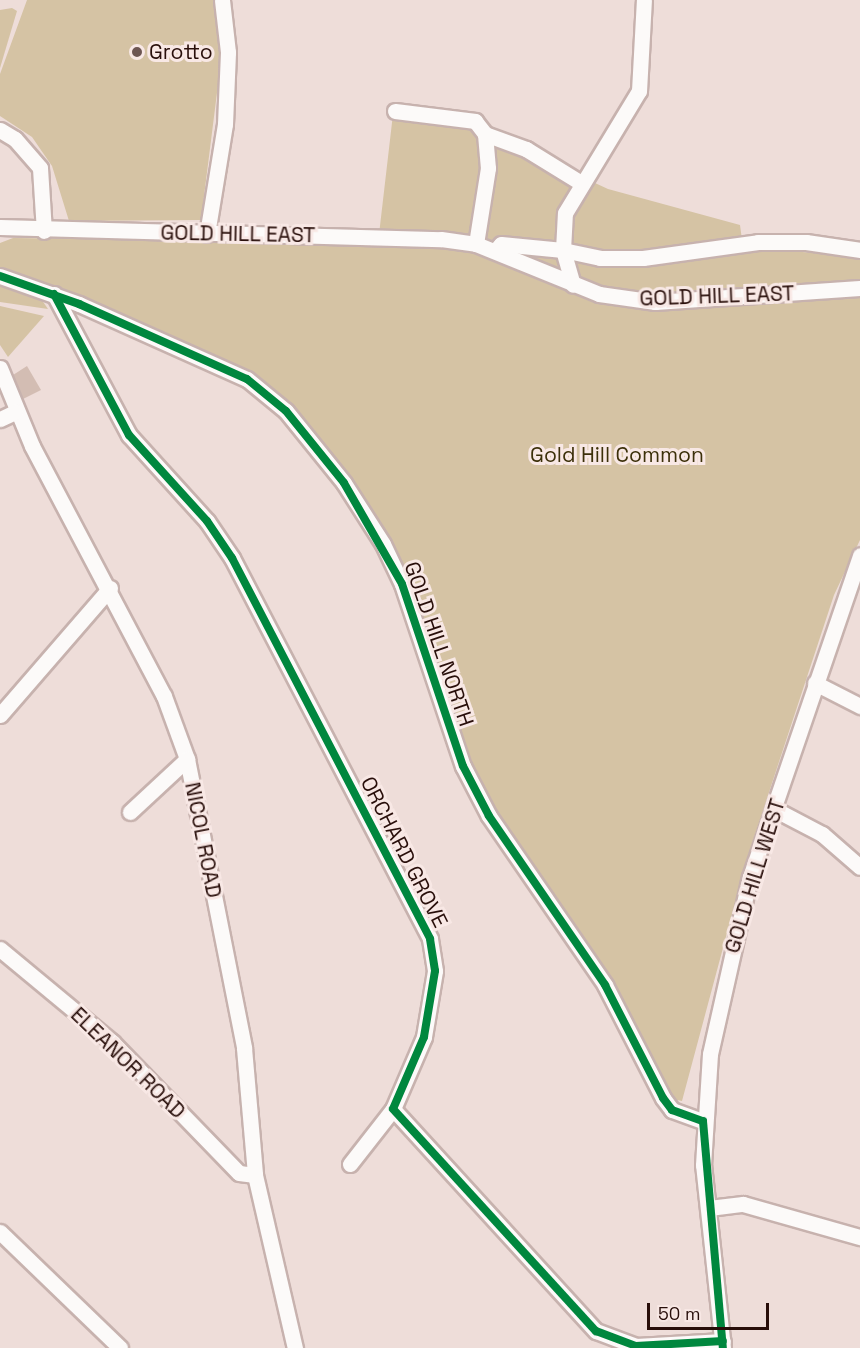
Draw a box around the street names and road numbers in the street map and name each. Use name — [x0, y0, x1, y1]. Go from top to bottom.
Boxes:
street label: GOLD HILL EAST — [160, 220, 316, 248]
street label: GOLD HILL EAST — [639, 281, 795, 311]
street label: GOLD HILL NORTH — [399, 558, 479, 730]
street label: ORCHARD GROVE — [355, 772, 453, 932]
street label: NICOL ROAD — [179, 780, 227, 900]
street label: GOLD HILL WEST — [719, 795, 791, 957]
street label: ELEANOR ROAD — [66, 1002, 190, 1124]

